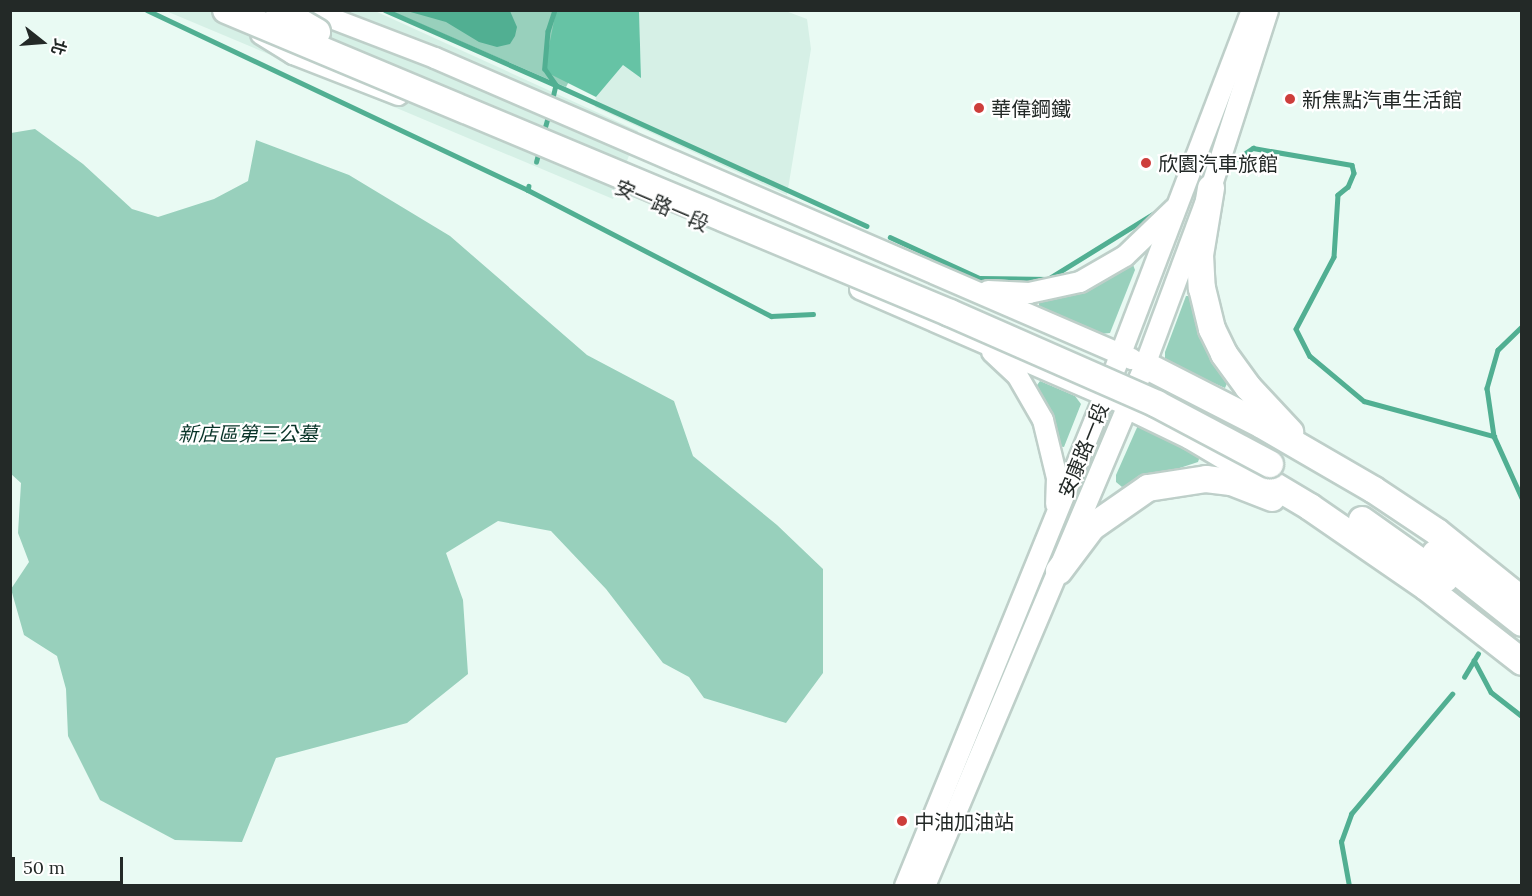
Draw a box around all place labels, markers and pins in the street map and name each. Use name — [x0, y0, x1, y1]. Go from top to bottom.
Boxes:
place label: 新焦點汽車生活館 — [1302, 87, 1462, 111]
marker: 新焦點汽車生活館 — [1283, 92, 1297, 106]
place label: 華偉鋼鐵 — [991, 96, 1071, 120]
marker: 華偉鋼鐵 — [972, 101, 986, 115]
place label: 欣園汽車旅館 — [1158, 151, 1278, 175]
marker: 欣園汽車旅館 — [1139, 156, 1153, 170]
place label: 中油加油站 — [914, 809, 1014, 833]
marker: 中油加油站 — [895, 814, 909, 828]

